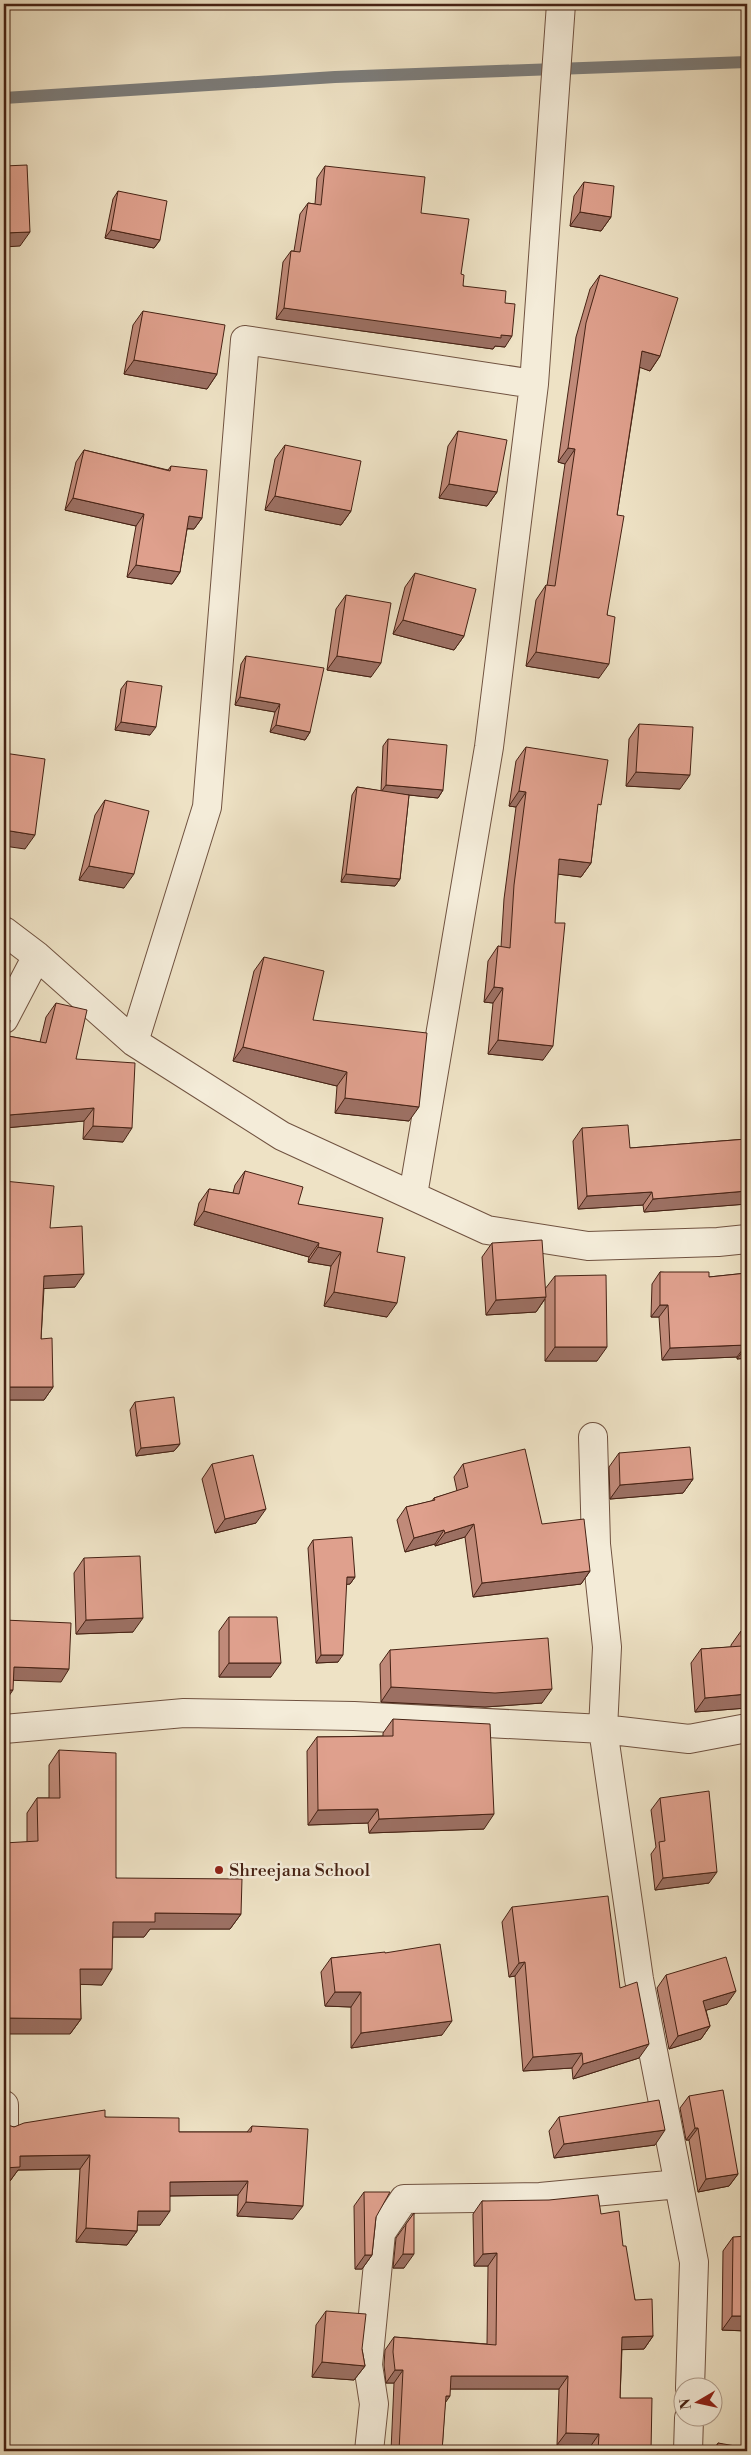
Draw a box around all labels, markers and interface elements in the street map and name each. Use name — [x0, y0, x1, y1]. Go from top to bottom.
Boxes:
place label: Shreejana School — [229, 1859, 371, 1882]
marker: Shreejana School — [213, 1864, 225, 1876]
north arrow — [674, 2378, 724, 2428]
text: N — [676, 2397, 696, 2411]

